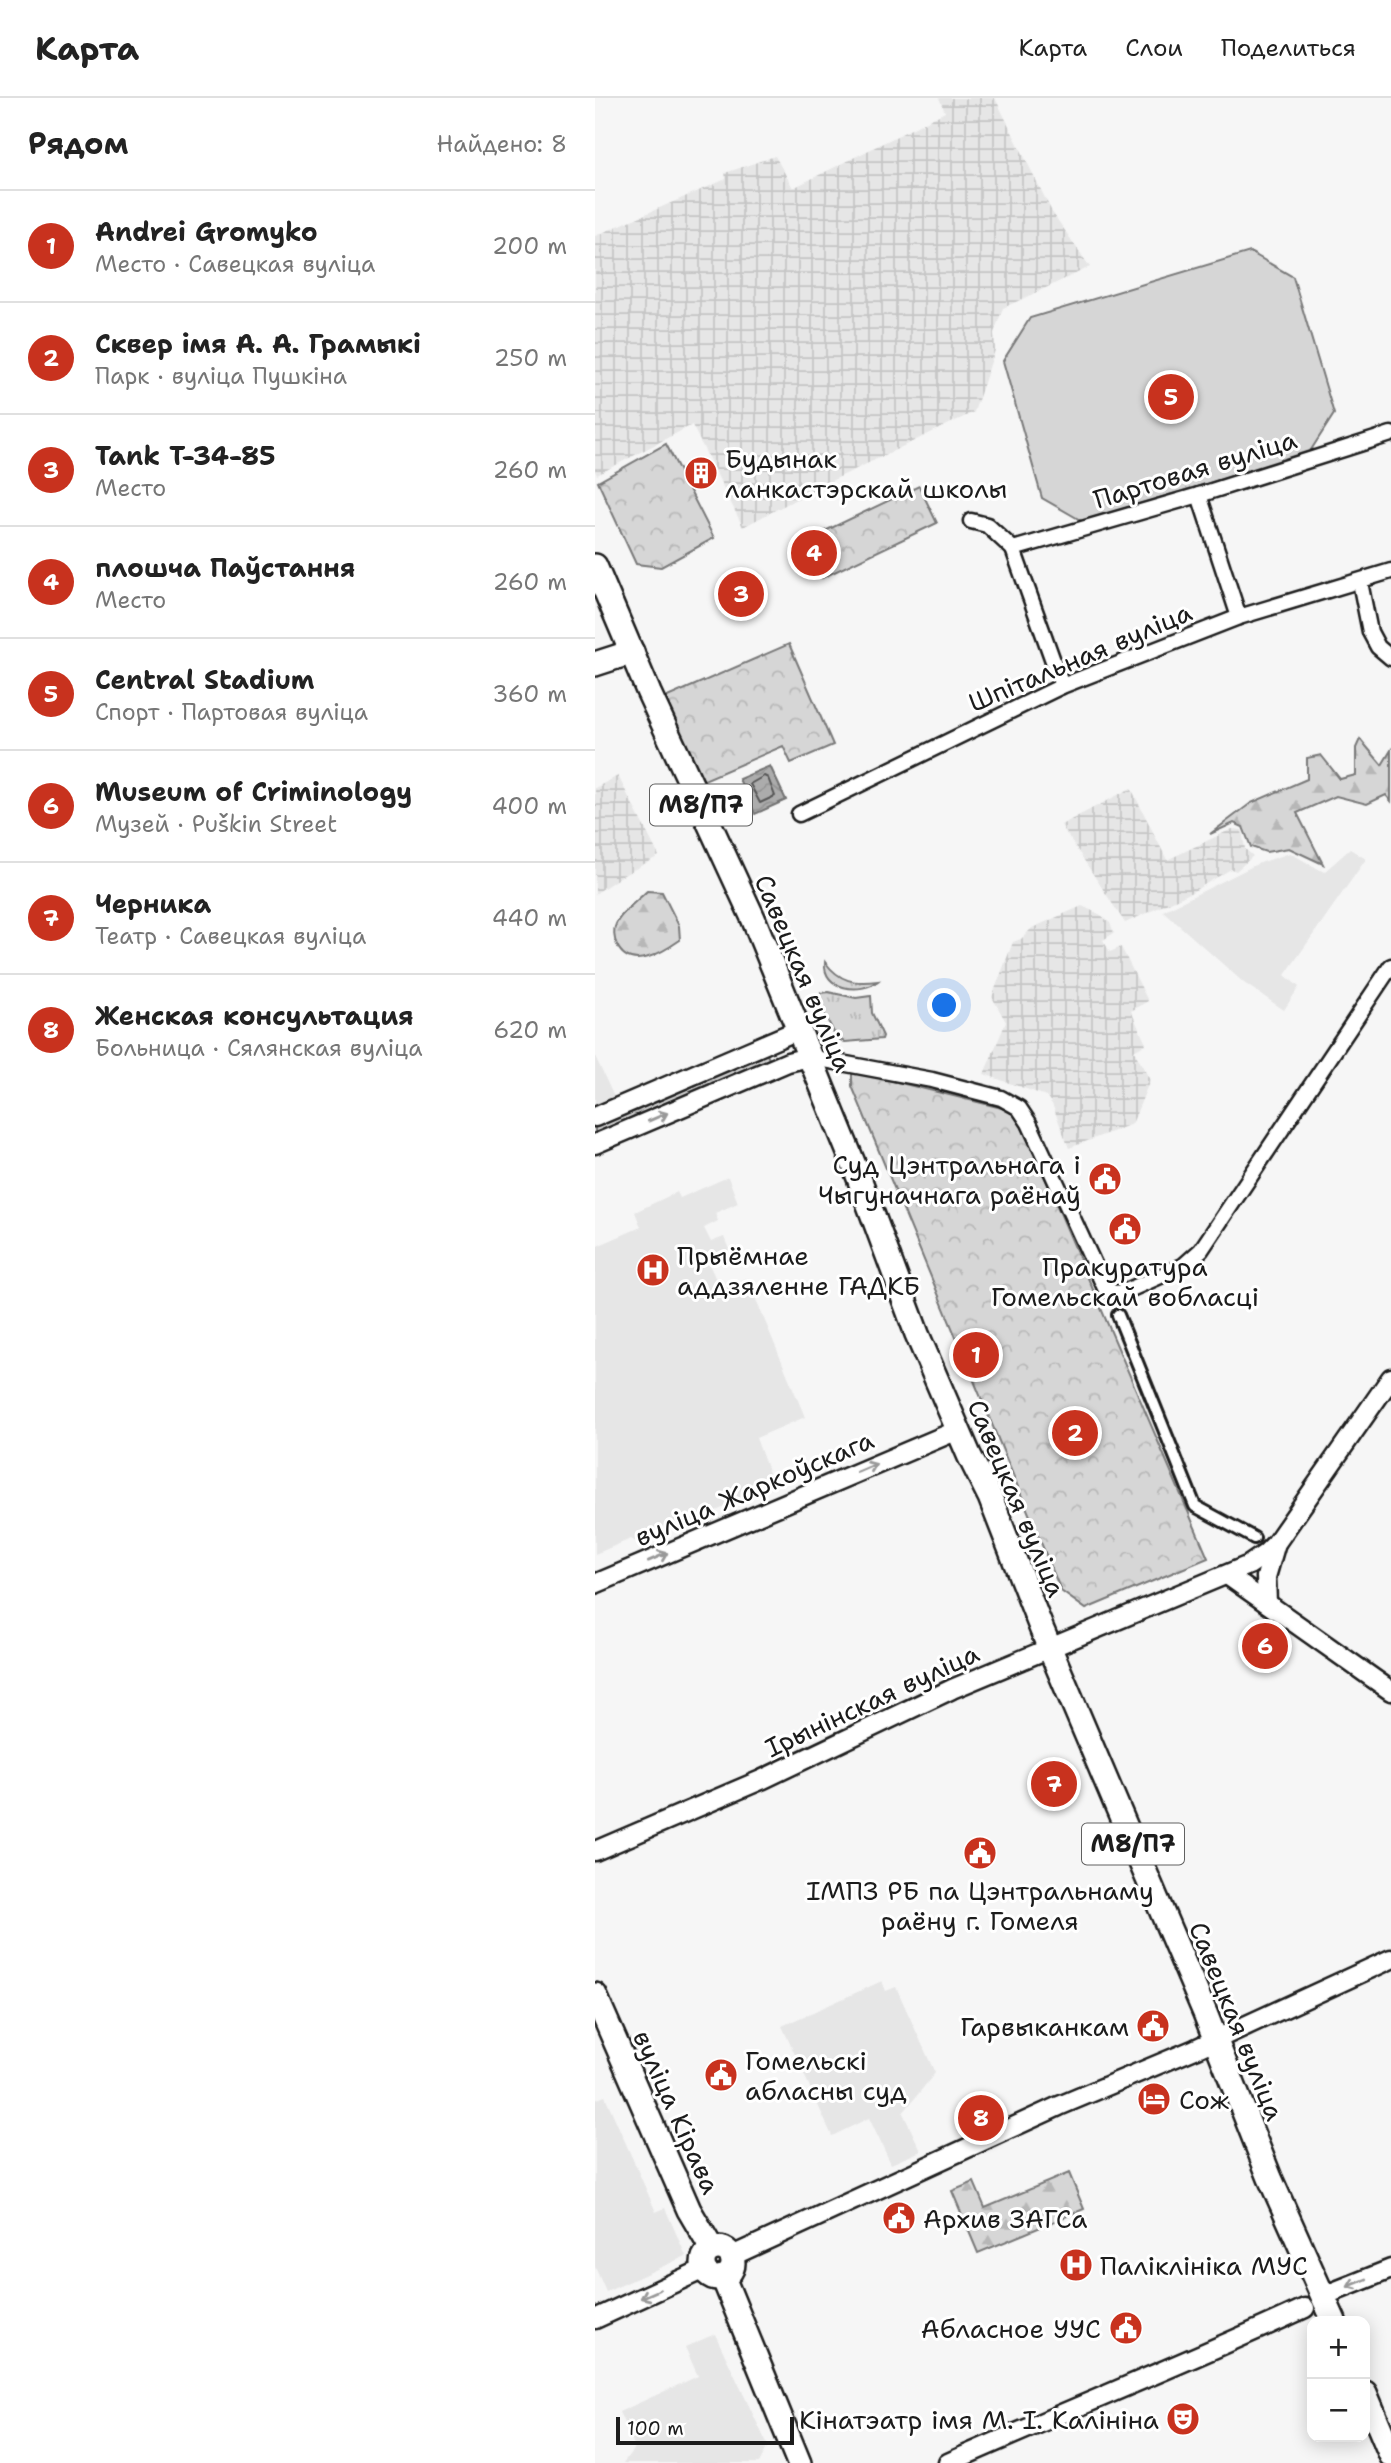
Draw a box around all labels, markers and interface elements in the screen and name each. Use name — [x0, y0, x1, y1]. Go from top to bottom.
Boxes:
text: Карта — [35, 26, 139, 71]
text: Карта — [1019, 32, 1087, 64]
text: Слои — [1125, 32, 1183, 64]
text: Поделиться — [1221, 32, 1356, 64]
text: Рядом — [28, 123, 128, 164]
text: Найдено: 8 — [437, 129, 567, 159]
text: Andrei Gromyko — [95, 214, 318, 249]
text: 1 — [46, 231, 56, 261]
text: 200 m — [492, 231, 567, 261]
text: Место · Савецкая вуліца — [95, 249, 375, 279]
text: Сквер імя А. А. Грамыкі — [95, 326, 421, 361]
text: 2 — [43, 343, 59, 373]
text: 250 m — [494, 343, 567, 373]
text: Парк · вуліца Пушкіна — [95, 361, 347, 391]
pin: 5 — [1148, 371, 1194, 423]
street label: Партовая вуліца — [1089, 421, 1301, 517]
text: Tank T-34-85 — [95, 438, 275, 473]
place label: Будынак ланкастэрскай школы — [725, 441, 1008, 506]
building icon: Будынак ланкастэрскай школы — [682, 454, 720, 492]
text: 3 — [43, 455, 59, 485]
text: 260 m — [493, 455, 567, 485]
text: Место — [95, 473, 166, 503]
pin: 4 — [791, 527, 837, 579]
text: плошча Паўстання — [95, 550, 355, 585]
text: 4 — [43, 567, 59, 597]
text: 260 m — [493, 567, 567, 597]
pin: 3 — [718, 568, 764, 620]
text: Место — [95, 585, 166, 615]
street label: Шпітальная вуліца — [963, 594, 1197, 720]
text: Central Stadium — [95, 662, 314, 697]
text: 5 — [44, 679, 58, 709]
text: 360 m — [492, 679, 567, 709]
text: Спорт · Партовая вуліца — [95, 697, 368, 727]
text: Museum of Criminology — [95, 774, 412, 809]
road number: М8/П7 — [650, 784, 752, 826]
text: 6 — [43, 791, 59, 821]
text: 400 m — [491, 791, 567, 821]
text: Музей · Puškin Street — [95, 809, 337, 839]
street label: Савецкая вуліца — [747, 869, 861, 1077]
text: Черника — [95, 886, 211, 921]
text: 7 — [43, 903, 59, 933]
text: 440 m — [492, 903, 567, 933]
text: Театр · Савецкая вуліца — [95, 921, 366, 951]
your location — [927, 988, 961, 1022]
text: Женская консультация — [95, 998, 414, 1033]
text: 8 — [43, 1015, 59, 1045]
text: 620 m — [493, 1015, 567, 1045]
text: Больница · Сялянская вуліца — [95, 1033, 423, 1063]
one-way arrow — [646, 1110, 668, 1123]
place label: Суд Цэнтральнага і Чыгуначнага раёнаў — [818, 1147, 1081, 1212]
public building icon: Суд Цэнтральнага і Чыгуначнага раёнаў — [1086, 1160, 1124, 1198]
public building icon: Пракуратура Гомельскай вобласці — [1106, 1210, 1144, 1248]
place label: Прыёмнае аддзяленне ГАДКБ — [677, 1238, 920, 1303]
place label: Пракуратура Гомельскай вобласці — [991, 1249, 1259, 1314]
hospital icon: Прыёмнае аддзяленне ГАДКБ — [634, 1251, 672, 1289]
pin: 1 — [953, 1329, 999, 1381]
street label: Савецкая вуліца — [960, 1394, 1074, 1602]
pin: 2 — [1052, 1407, 1098, 1459]
street label: вуліца Жаркоўскага — [629, 1422, 879, 1554]
one-way arrow — [856, 1460, 877, 1473]
one-way arrow — [647, 1550, 668, 1563]
pin: 6 — [1242, 1620, 1288, 1672]
street label: Ірынінская вуліца — [759, 1635, 985, 1765]
pin: 7 — [1031, 1758, 1077, 1810]
road number: М8/П7 — [1082, 1824, 1184, 1864]
public building icon: ІМПЗ РБ па Цэнтральнаму раёну г. Гомеля — [961, 1834, 999, 1872]
place label: ІМПЗ РБ па Цэнтральнаму раёну г. Гомеля — [806, 1873, 1154, 1938]
street label: Савецкая вуліца — [1181, 1916, 1293, 2126]
public building icon: Гарвыканкам — [1134, 2007, 1172, 2045]
place label: Гарвыканкам — [960, 2009, 1129, 2044]
street label: вуліца Кірава — [625, 2025, 729, 2199]
place label: Гомельскі абласны суд — [745, 2043, 907, 2108]
public building icon: Гомельскі абласны суд — [702, 2056, 740, 2094]
hotel icon: Сож — [1135, 2080, 1173, 2118]
place label: Сож — [1179, 2082, 1230, 2117]
pin: 8 — [958, 2092, 1004, 2144]
public building icon: Архив ЗАГСа — [880, 2199, 918, 2237]
place label: Архив ЗАГСа — [923, 2201, 1088, 2236]
hospital icon: Паліклініка МУС — [1057, 2246, 1095, 2284]
place label: Паліклініка МУС — [1100, 2248, 1308, 2283]
one-way arrow — [1347, 2277, 1368, 2290]
one-way arrow — [639, 2288, 661, 2301]
public building icon: Абласное УУС — [1107, 2309, 1145, 2347]
place label: Абласное УУС — [921, 2311, 1101, 2346]
map controls — [1307, 2316, 1370, 2442]
button: + — [1307, 2316, 1370, 2379]
button: − — [1307, 2379, 1370, 2442]
theatre icon: Кінатэатр імя М. І. Калініна — [1164, 2400, 1202, 2438]
place label: Кінатэатр імя М. І. Калініна — [799, 2402, 1159, 2437]
scale bar — [616, 2414, 795, 2446]
text: 100 m — [627, 2416, 684, 2441]

